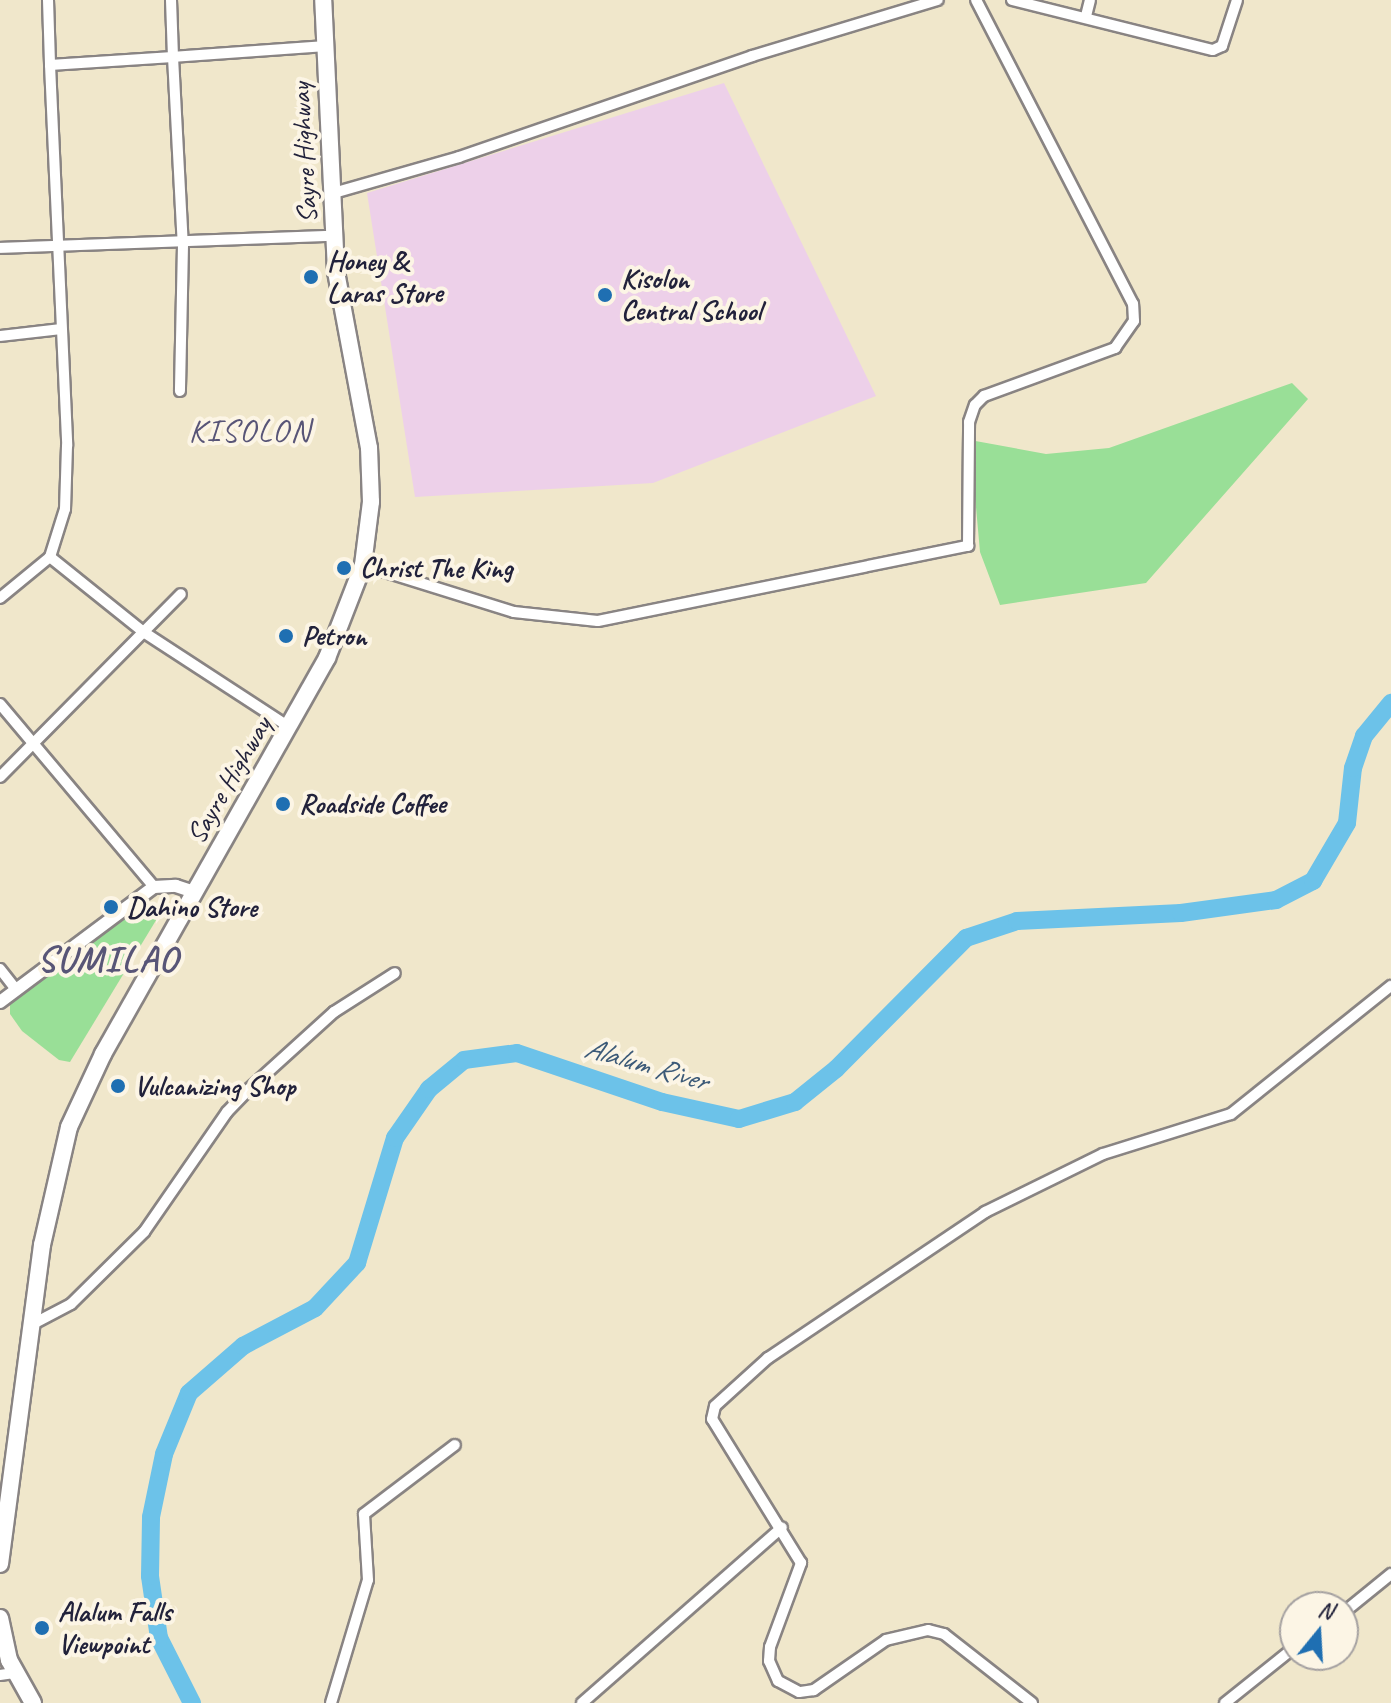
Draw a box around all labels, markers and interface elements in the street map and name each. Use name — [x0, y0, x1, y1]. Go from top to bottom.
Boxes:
street label: Sayre Highway — [284, 82, 324, 224]
place label: Honey & Laras Store — [327, 244, 443, 310]
place label: Kisolon Central School — [621, 262, 761, 328]
marker: Honey & Laras Store — [302, 268, 320, 286]
marker: Kisolon Central School — [596, 286, 614, 304]
district label: KISOLON — [189, 412, 311, 450]
place label: Christ The King — [360, 551, 514, 585]
marker: Christ The King — [335, 559, 353, 577]
place label: Petron — [302, 619, 366, 653]
marker: Petron — [277, 627, 295, 645]
street label: Sayre Highway — [180, 711, 278, 849]
place label: Roadside Coffee — [299, 787, 446, 821]
marker: Roadside Coffee — [274, 795, 292, 813]
place label: Dahino Store — [127, 890, 258, 924]
marker: Dahino Store — [102, 898, 120, 916]
district label: SUMILAO — [38, 938, 178, 982]
water label: Alalum River — [580, 1029, 712, 1099]
place label: Vulcanizing Shop — [134, 1069, 295, 1103]
marker: Vulcanizing Shop — [109, 1077, 127, 1095]
north arrow — [1279, 1591, 1359, 1671]
place label: Alalum Falls Viewpoint — [58, 1595, 172, 1661]
text: N — [1315, 1595, 1337, 1625]
marker: Alalum Falls Viewpoint — [33, 1619, 51, 1637]

